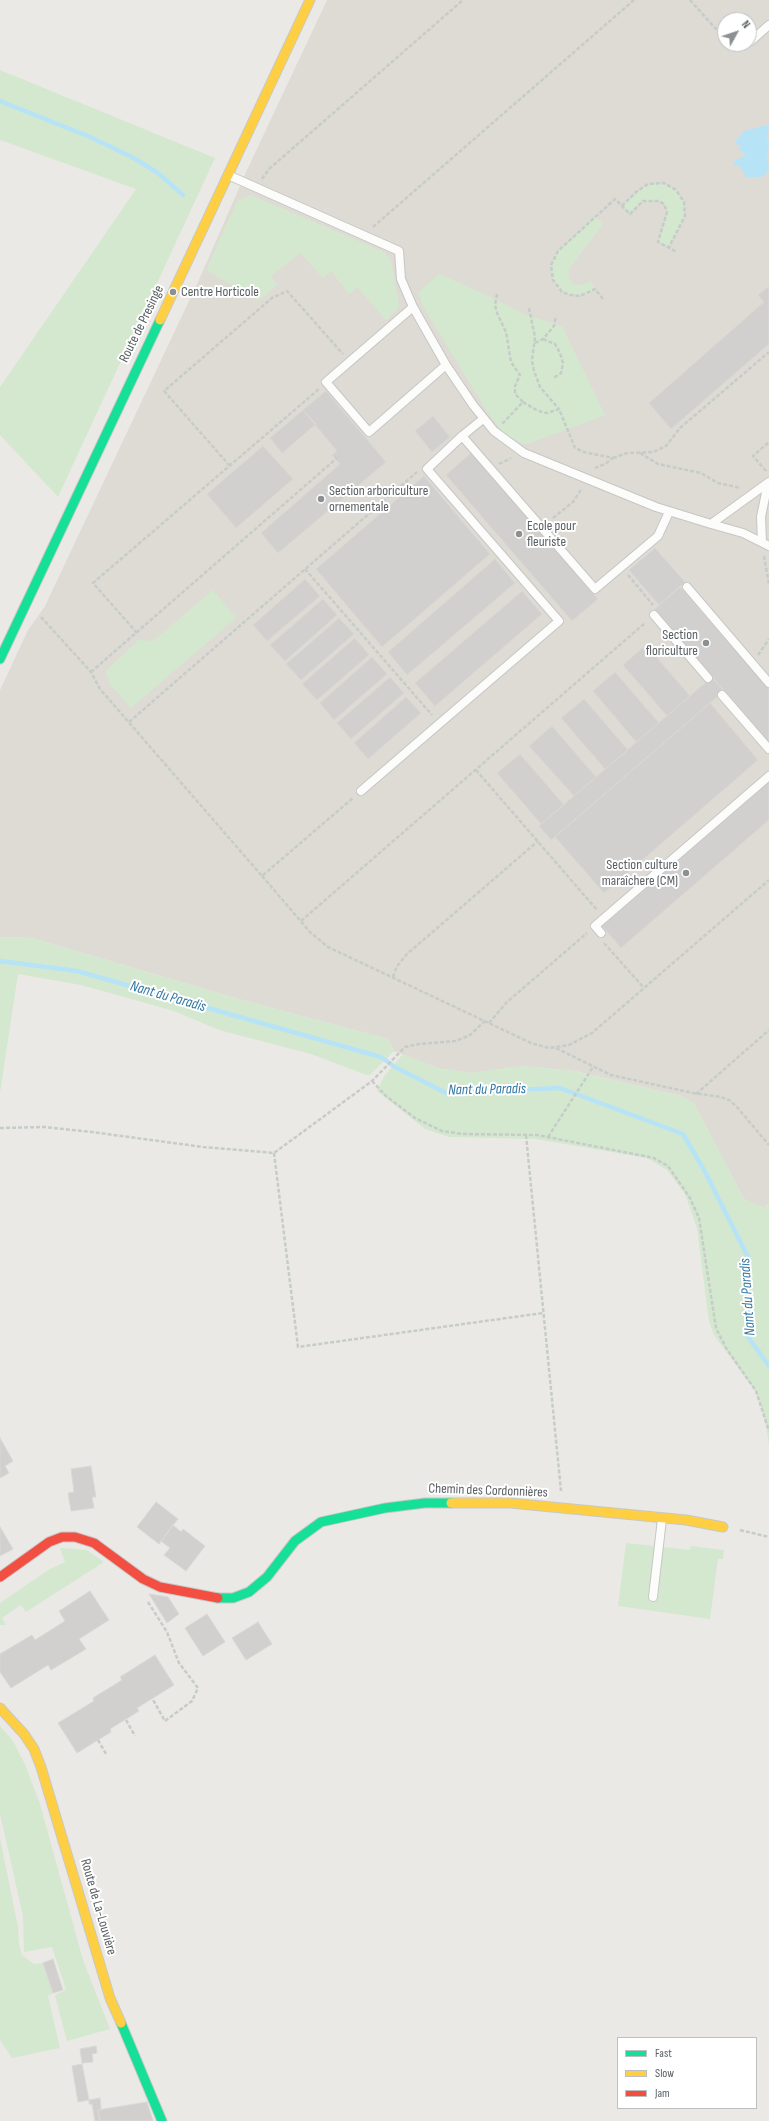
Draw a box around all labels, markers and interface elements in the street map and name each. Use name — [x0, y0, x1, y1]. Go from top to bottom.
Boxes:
north arrow — [717, 12, 757, 52]
text: N — [739, 18, 753, 31]
street label: Route de Presinge — [116, 283, 168, 365]
place label: Centre Horticole — [181, 284, 259, 300]
marker: Centre Horticole — [168, 287, 178, 297]
place label: Section arboriculture ornementale — [329, 483, 428, 516]
marker: Section arboriculture ornementale — [316, 494, 326, 504]
place label: Ecole pour fleuriste — [527, 518, 576, 550]
marker: Ecole pour fleuriste — [514, 529, 524, 539]
place label: Section floriculture — [646, 627, 698, 660]
marker: Section floriculture — [701, 638, 711, 648]
place label: Section culture maraîchere (CM) — [602, 857, 678, 890]
marker: Section culture maraîchere (CM) — [681, 868, 691, 878]
water label: Nant du Paradis — [128, 978, 208, 1016]
water label: Nant du Paradis — [448, 1080, 526, 1100]
water label: Nant du Paradis — [736, 1258, 760, 1336]
street label: Chemin des Cordonnières — [428, 1481, 548, 1501]
street label: Route de La-Louvière — [76, 1857, 120, 1957]
legend — [617, 2037, 757, 2109]
text: Fast — [655, 2046, 672, 2061]
text: Slow — [655, 2066, 674, 2081]
text: Jam — [655, 2086, 670, 2101]

